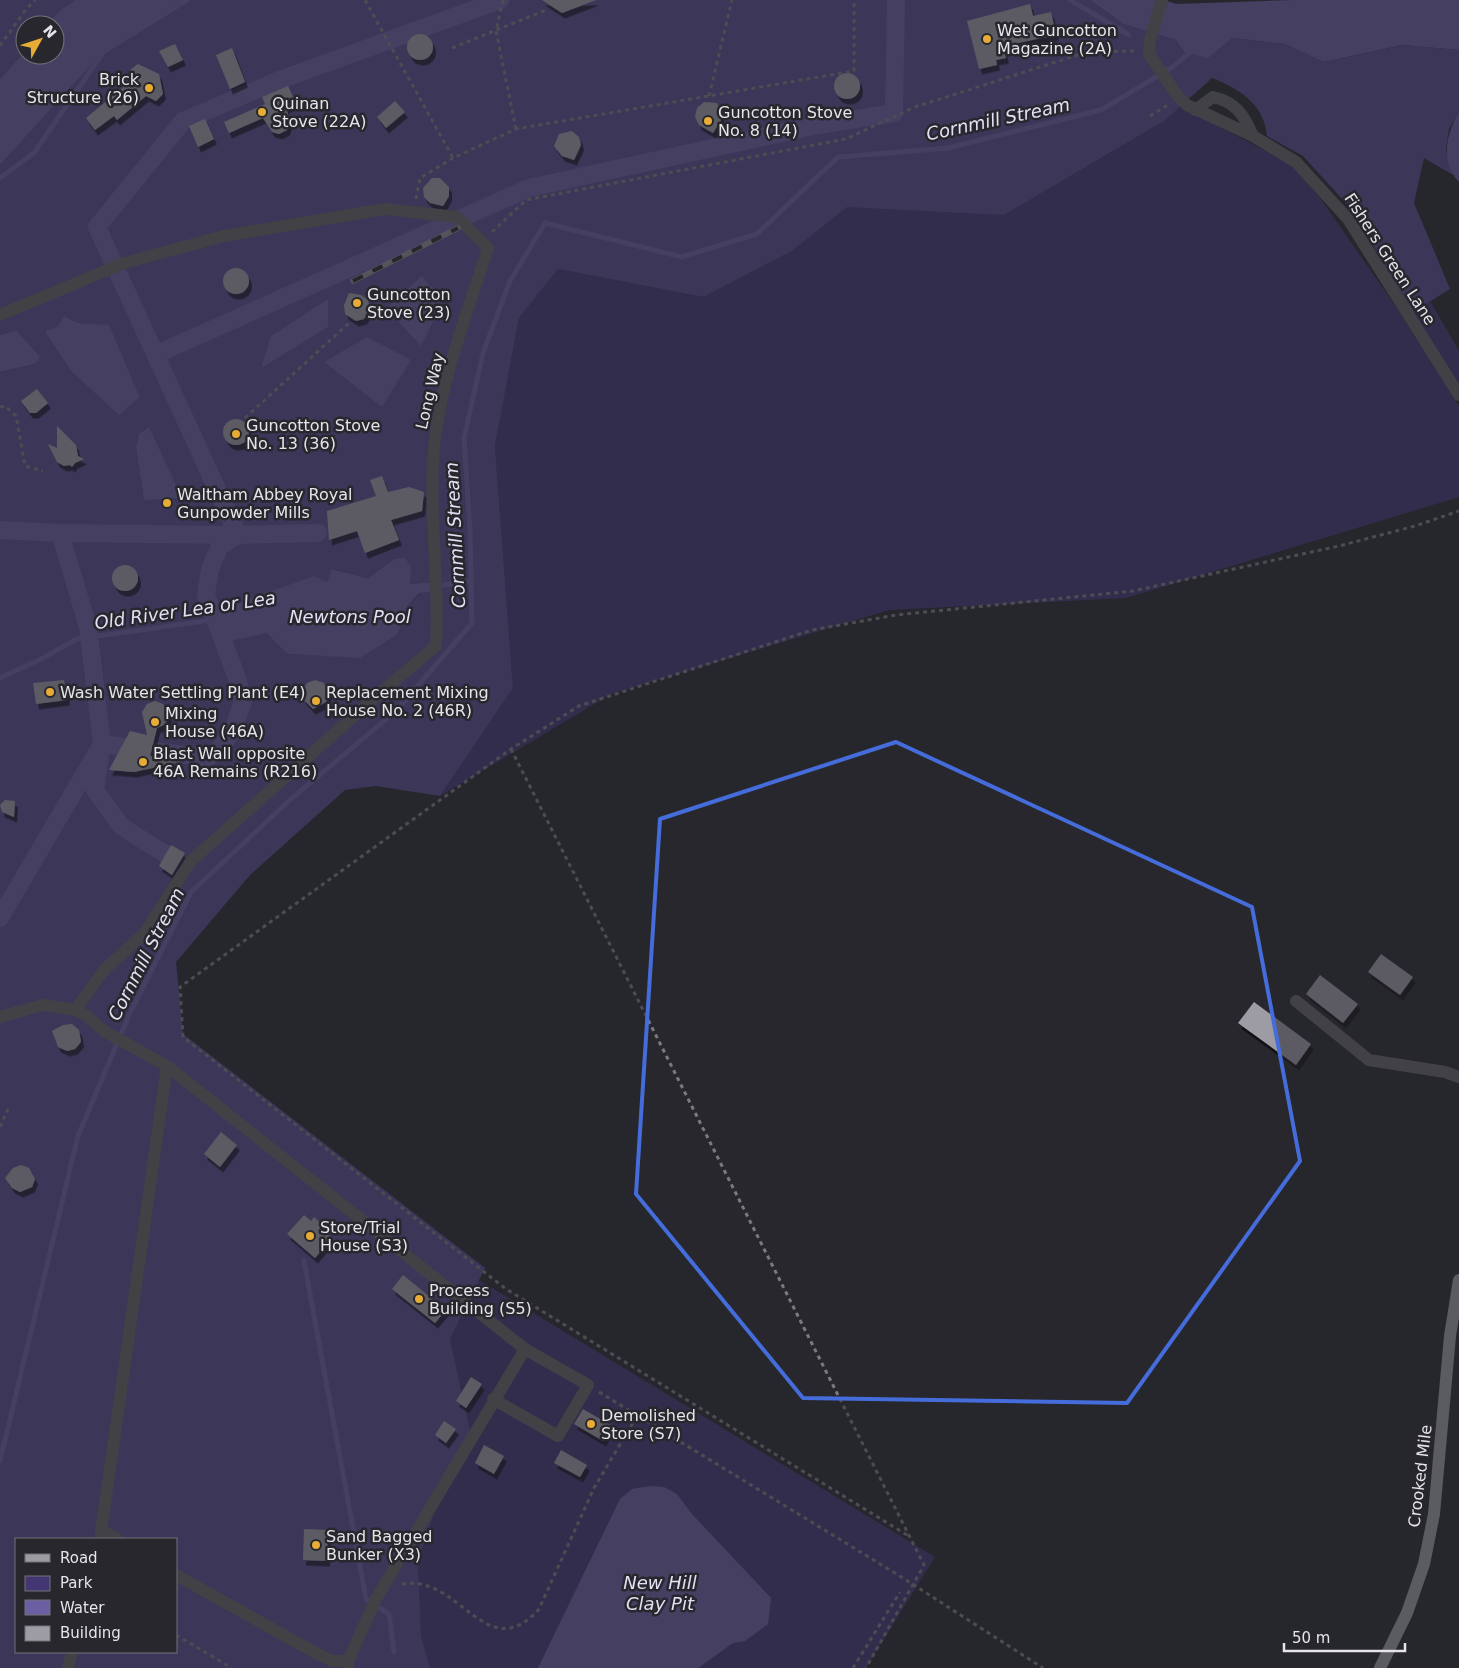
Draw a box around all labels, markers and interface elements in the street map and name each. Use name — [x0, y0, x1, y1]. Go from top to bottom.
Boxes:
north arrow — [15, 15, 65, 65]
place label: Wet Guncotton Magazine (2A) — [997, 21, 1117, 58]
text: N — [40, 22, 60, 41]
marker: Wet Guncotton Magazine (2A) — [981, 33, 993, 45]
place label: Brick Structure (26) — [27, 70, 140, 107]
marker: Brick Structure (26) — [143, 82, 155, 94]
place label: Quinan Stove (22A) — [272, 94, 366, 131]
water label: Cornmill Stream — [924, 94, 1072, 144]
place label: Guncotton Stove No. 8 (14) — [718, 103, 852, 140]
marker: Quinan Stove (22A) — [256, 106, 268, 118]
marker: Guncotton Stove No. 8 (14) — [702, 115, 714, 127]
street label: Fishers Green Lane — [1340, 190, 1440, 328]
place label: Guncotton Stove (23) — [367, 285, 451, 322]
marker: Guncotton Stove (23) — [351, 297, 363, 309]
street label: Long Way — [412, 351, 448, 431]
place label: Guncotton Stove No. 13 (36) — [246, 416, 380, 453]
marker: Guncotton Stove No. 13 (36) — [230, 428, 242, 440]
water label: Cornmill Stream — [441, 461, 469, 609]
place label: Waltham Abbey Royal Gunpowder Mills — [177, 485, 353, 522]
marker: Waltham Abbey Royal Gunpowder Mills — [161, 497, 173, 509]
water label: Old River Lea or Lea — [93, 587, 277, 633]
water label: Newtons Pool — [289, 606, 411, 627]
place label: Wash Water Settling Plant (E4) — [60, 683, 306, 702]
place label: Replacement Mixing House No. 2 (46R) — [326, 683, 489, 720]
marker: Wash Water Settling Plant (E4) — [44, 686, 56, 698]
marker: Replacement Mixing House No. 2 (46R) — [310, 695, 322, 707]
place label: Mixing House (46A) — [165, 704, 264, 741]
marker: Mixing House (46A) — [149, 716, 161, 728]
place label: Blast Wall opposite 46A Remains (R216) — [153, 744, 317, 781]
marker: Blast Wall opposite 46A Remains (R216) — [137, 756, 149, 768]
water label: Cornmill Stream — [103, 884, 189, 1024]
place label: Store/Trial House (S3) — [320, 1218, 408, 1255]
marker: Store/Trial House (S3) — [304, 1230, 316, 1242]
place label: Process Building (S5) — [429, 1281, 532, 1318]
marker: Process Building (S5) — [413, 1293, 425, 1305]
place label: Demolished Store (S7) — [601, 1406, 696, 1443]
marker: Demolished Store (S7) — [585, 1418, 597, 1430]
street label: Crooked Mile — [1404, 1424, 1436, 1528]
place label: Sand Bagged Bunker (X3) — [326, 1527, 432, 1564]
legend — [15, 1538, 178, 1653]
marker: Sand Bagged Bunker (X3) — [310, 1539, 322, 1551]
text: Road — [60, 1549, 98, 1567]
water label: New Hill Clay Pit — [623, 1572, 697, 1614]
text: Park — [60, 1574, 93, 1592]
text: Water — [60, 1599, 105, 1617]
scale bar — [1284, 1620, 1405, 1652]
text: Building — [60, 1624, 121, 1642]
text: 50 m — [1292, 1629, 1330, 1647]

